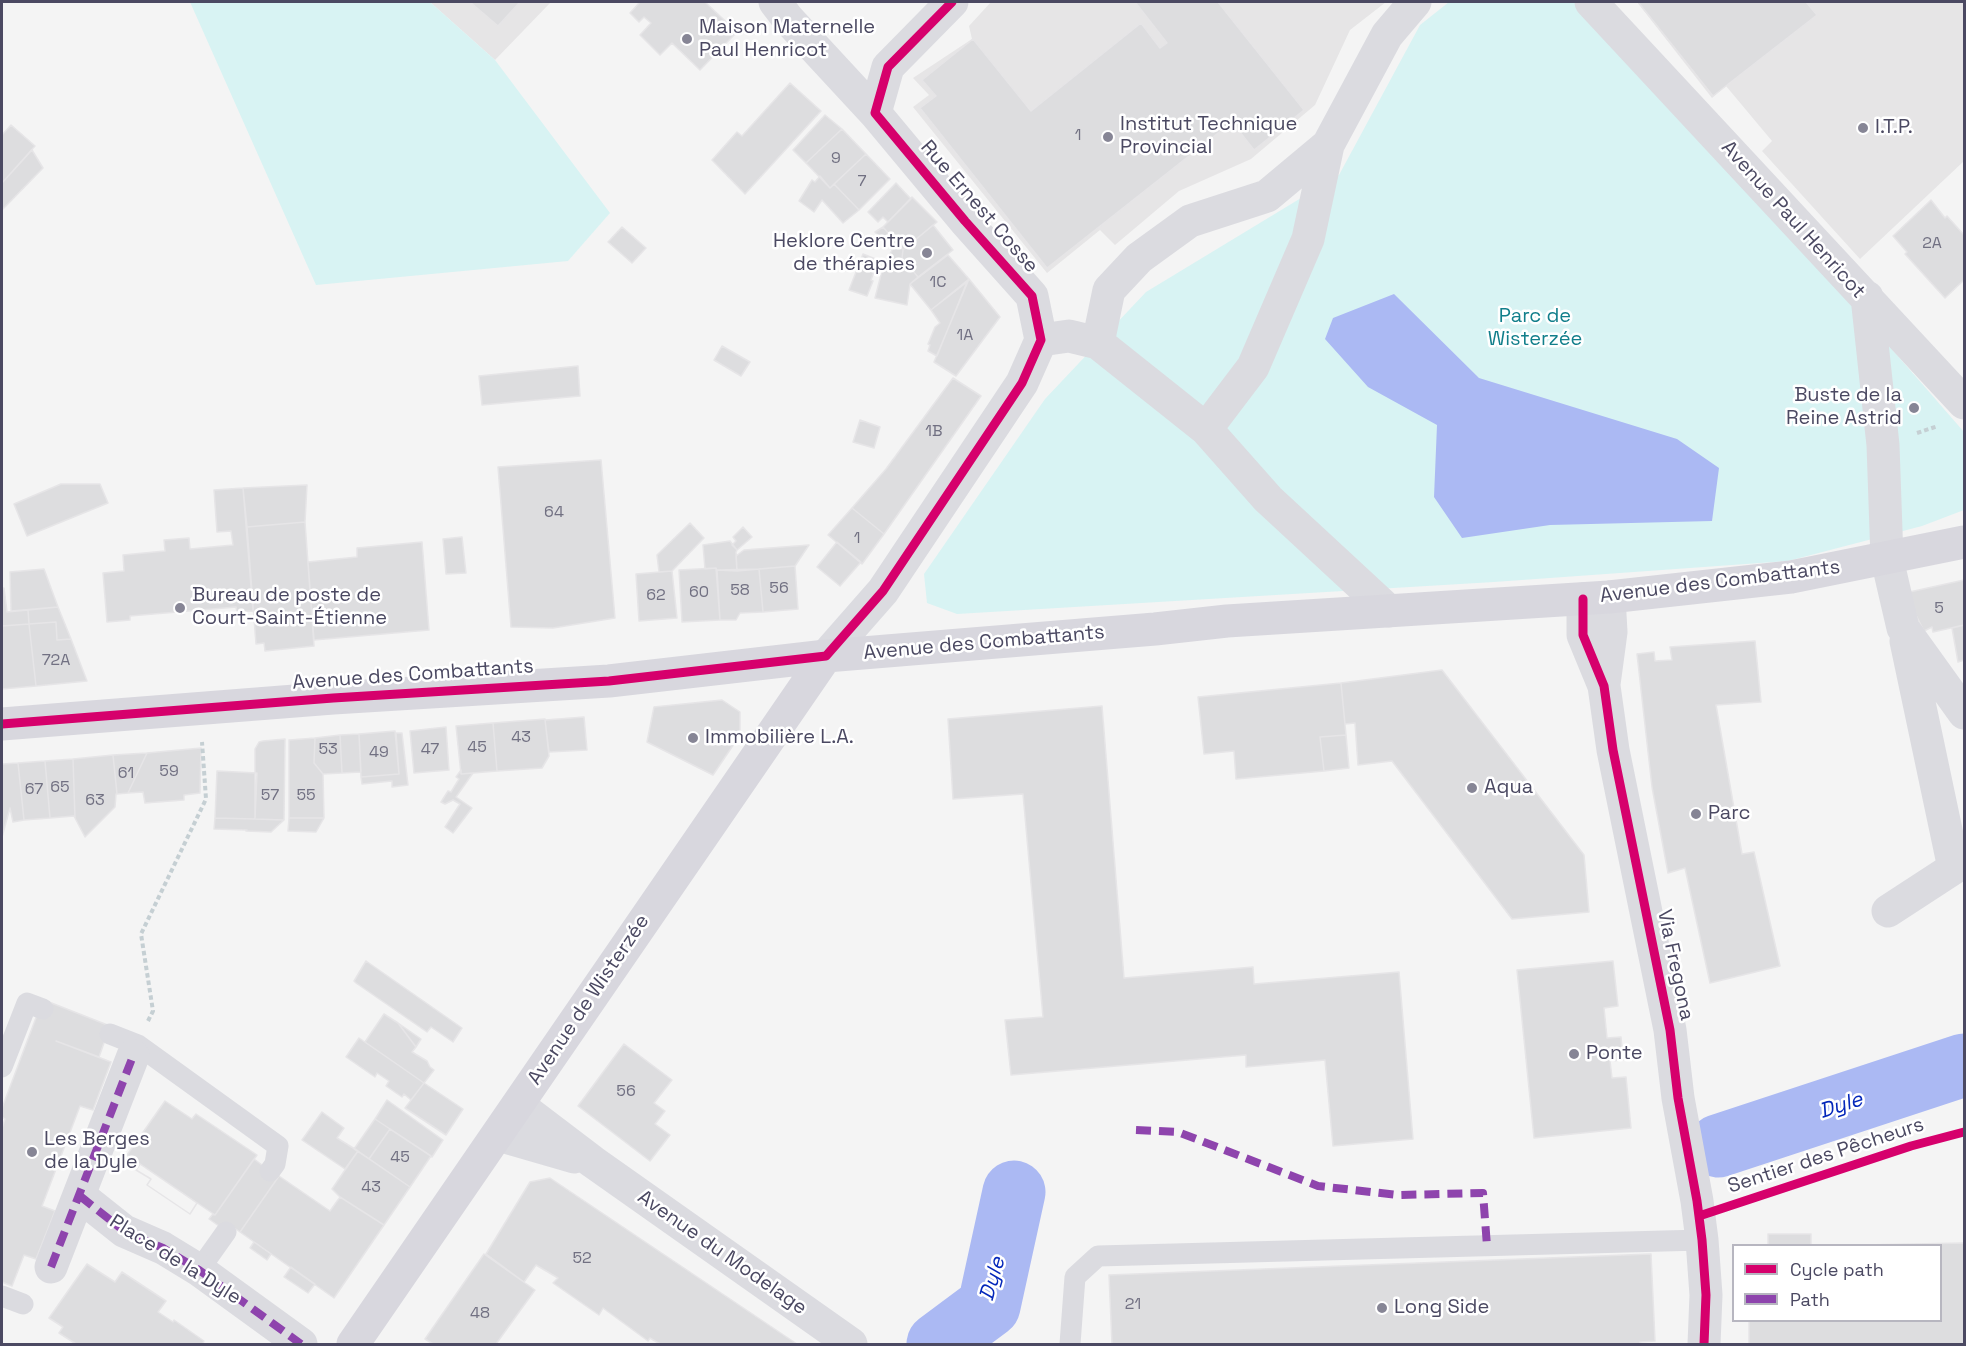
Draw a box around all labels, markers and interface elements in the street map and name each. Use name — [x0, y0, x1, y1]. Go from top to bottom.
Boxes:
place label: Maison Maternelle Paul Henricot — [699, 16, 875, 63]
marker: Maison Maternelle Paul Henricot — [680, 32, 694, 46]
place label: Institut Technique Provincial — [1120, 113, 1297, 160]
place label: I.T.P. — [1875, 116, 1913, 140]
marker: I.T.P. — [1856, 121, 1870, 135]
house number: 1 — [1075, 126, 1081, 146]
marker: Institut Technique Provincial — [1101, 130, 1115, 144]
street label: Rue Ernest Cosse — [915, 136, 1043, 278]
street label: Avenue Paul Henricot — [1716, 136, 1870, 304]
house number: 9 — [831, 149, 841, 169]
house number: 7 — [857, 172, 867, 192]
place label: Heklore Centre de thérapies — [773, 230, 915, 277]
house number: 2A — [1922, 234, 1942, 254]
marker: Heklore Centre de thérapies — [920, 246, 934, 260]
house number: 1C — [930, 273, 946, 293]
park label: Parc de Wisterzée — [1488, 305, 1582, 352]
house number: 1A — [957, 326, 973, 346]
place label: Buste de la Reine Astrid — [1786, 384, 1902, 431]
marker: Buste de la Reine Astrid — [1907, 401, 1921, 415]
house number: 1B — [925, 422, 943, 442]
house number: 64 — [544, 503, 564, 523]
house number: 1 — [854, 529, 860, 549]
street label: Avenue des Combattants — [1599, 555, 1841, 609]
house number: 56 — [769, 579, 789, 599]
house number: 58 — [730, 581, 750, 601]
house number: 60 — [689, 583, 709, 603]
place label: Bureau de poste de Court-Saint-Étienne — [192, 584, 387, 631]
house number: 62 — [646, 586, 666, 606]
house number: 5 — [1934, 599, 1944, 619]
marker: Bureau de poste de Court-Saint-Étienne — [173, 601, 187, 615]
street label: Avenue des Combattants — [863, 621, 1105, 665]
house number: 72A — [42, 651, 70, 671]
street label: Avenue des Combattants — [292, 655, 534, 695]
place label: Immobilière L.A. — [705, 726, 854, 750]
house number: 43 — [511, 728, 531, 748]
marker: Immobilière L.A. — [686, 731, 700, 745]
house number: 45 — [467, 738, 487, 758]
house number: 53 — [318, 740, 338, 760]
house number: 47 — [421, 740, 439, 760]
house number: 49 — [369, 743, 389, 763]
house number: 59 — [159, 762, 179, 782]
house number: 61 — [118, 764, 134, 784]
place label: Aqua — [1484, 776, 1533, 800]
house number: 65 — [50, 778, 70, 798]
house number: 67 — [25, 780, 43, 800]
marker: Aqua — [1465, 781, 1479, 795]
house number: 57 — [261, 786, 279, 806]
house number: 55 — [296, 786, 316, 806]
house number: 63 — [85, 791, 105, 811]
place label: Parc — [1708, 802, 1750, 826]
marker: Parc — [1689, 807, 1703, 821]
street label: Via Fregona — [1652, 907, 1698, 1023]
street label: Avenue de Wisterzée — [523, 910, 655, 1090]
place label: Ponte — [1586, 1042, 1643, 1066]
marker: Ponte — [1567, 1047, 1581, 1061]
house number: 56 — [616, 1082, 636, 1102]
water label: Dyle — [1816, 1087, 1866, 1125]
street label: Sentier des Pêcheurs — [1725, 1113, 1927, 1199]
place label: Les Berges de la Dyle — [44, 1128, 150, 1175]
marker: Les Berges de la Dyle — [25, 1145, 39, 1159]
house number: 45 — [390, 1148, 410, 1168]
house number: 43 — [361, 1178, 381, 1198]
street label: Avenue du Modelage — [633, 1185, 811, 1321]
street label: Place de la Dyle — [105, 1210, 245, 1310]
legend — [1732, 1244, 1942, 1322]
house number: 52 — [572, 1249, 592, 1269]
water label: Dyle — [975, 1254, 1011, 1304]
text: Cycle path — [1790, 1258, 1884, 1281]
text: Path — [1790, 1288, 1830, 1311]
house number: 21 — [1125, 1295, 1141, 1315]
place label: Long Side — [1394, 1296, 1489, 1320]
marker: Long Side — [1375, 1301, 1389, 1315]
house number: 48 — [470, 1304, 490, 1324]

